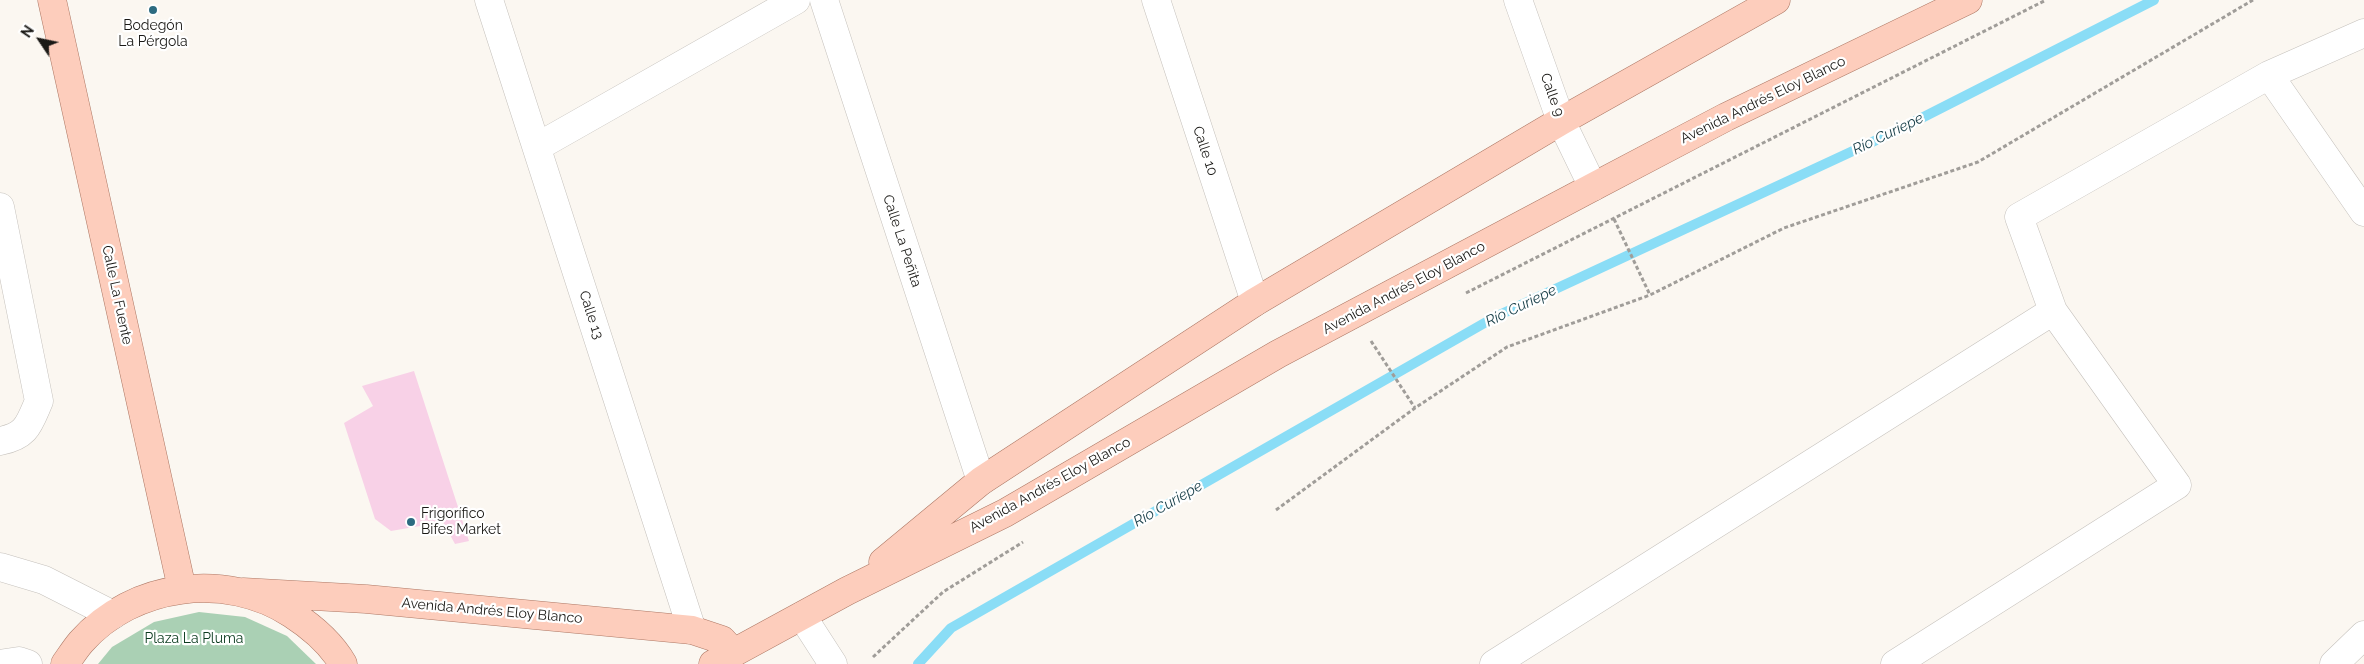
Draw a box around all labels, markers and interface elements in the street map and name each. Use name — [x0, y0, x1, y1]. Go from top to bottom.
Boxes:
marker: Bodegón La Pérgola — [147, 4, 159, 16]
north arrow — [15, 15, 65, 65]
place label: Bodegón La Pérgola — [118, 18, 188, 50]
text: N — [18, 23, 37, 41]
street label: Avenida Andrés Eloy Blanco — [1678, 53, 1848, 147]
street label: Calle 9 — [1536, 71, 1568, 119]
water label: Río Curiepe — [1850, 109, 1926, 159]
street label: Calle 10 — [1189, 124, 1221, 178]
street label: Calle La Peñita — [879, 193, 925, 289]
street label: Avenida Andrés Eloy Blanco — [1320, 238, 1488, 338]
street label: Calle La Fuente — [98, 244, 136, 346]
water label: Río Curiepe — [1483, 281, 1559, 331]
street label: Calle 13 — [575, 289, 607, 341]
street label: Avenida Andrés Eloy Blanco — [967, 434, 1133, 536]
water label: Río Curiepe — [1130, 477, 1206, 531]
place label: Frigorífico Bifes Market — [421, 506, 501, 538]
marker: Frigorífico Bifes Market — [405, 516, 417, 528]
street label: Avenida Andrés Eloy Blanco — [401, 595, 583, 627]
park label: Plaza La Pluma — [145, 631, 243, 647]

